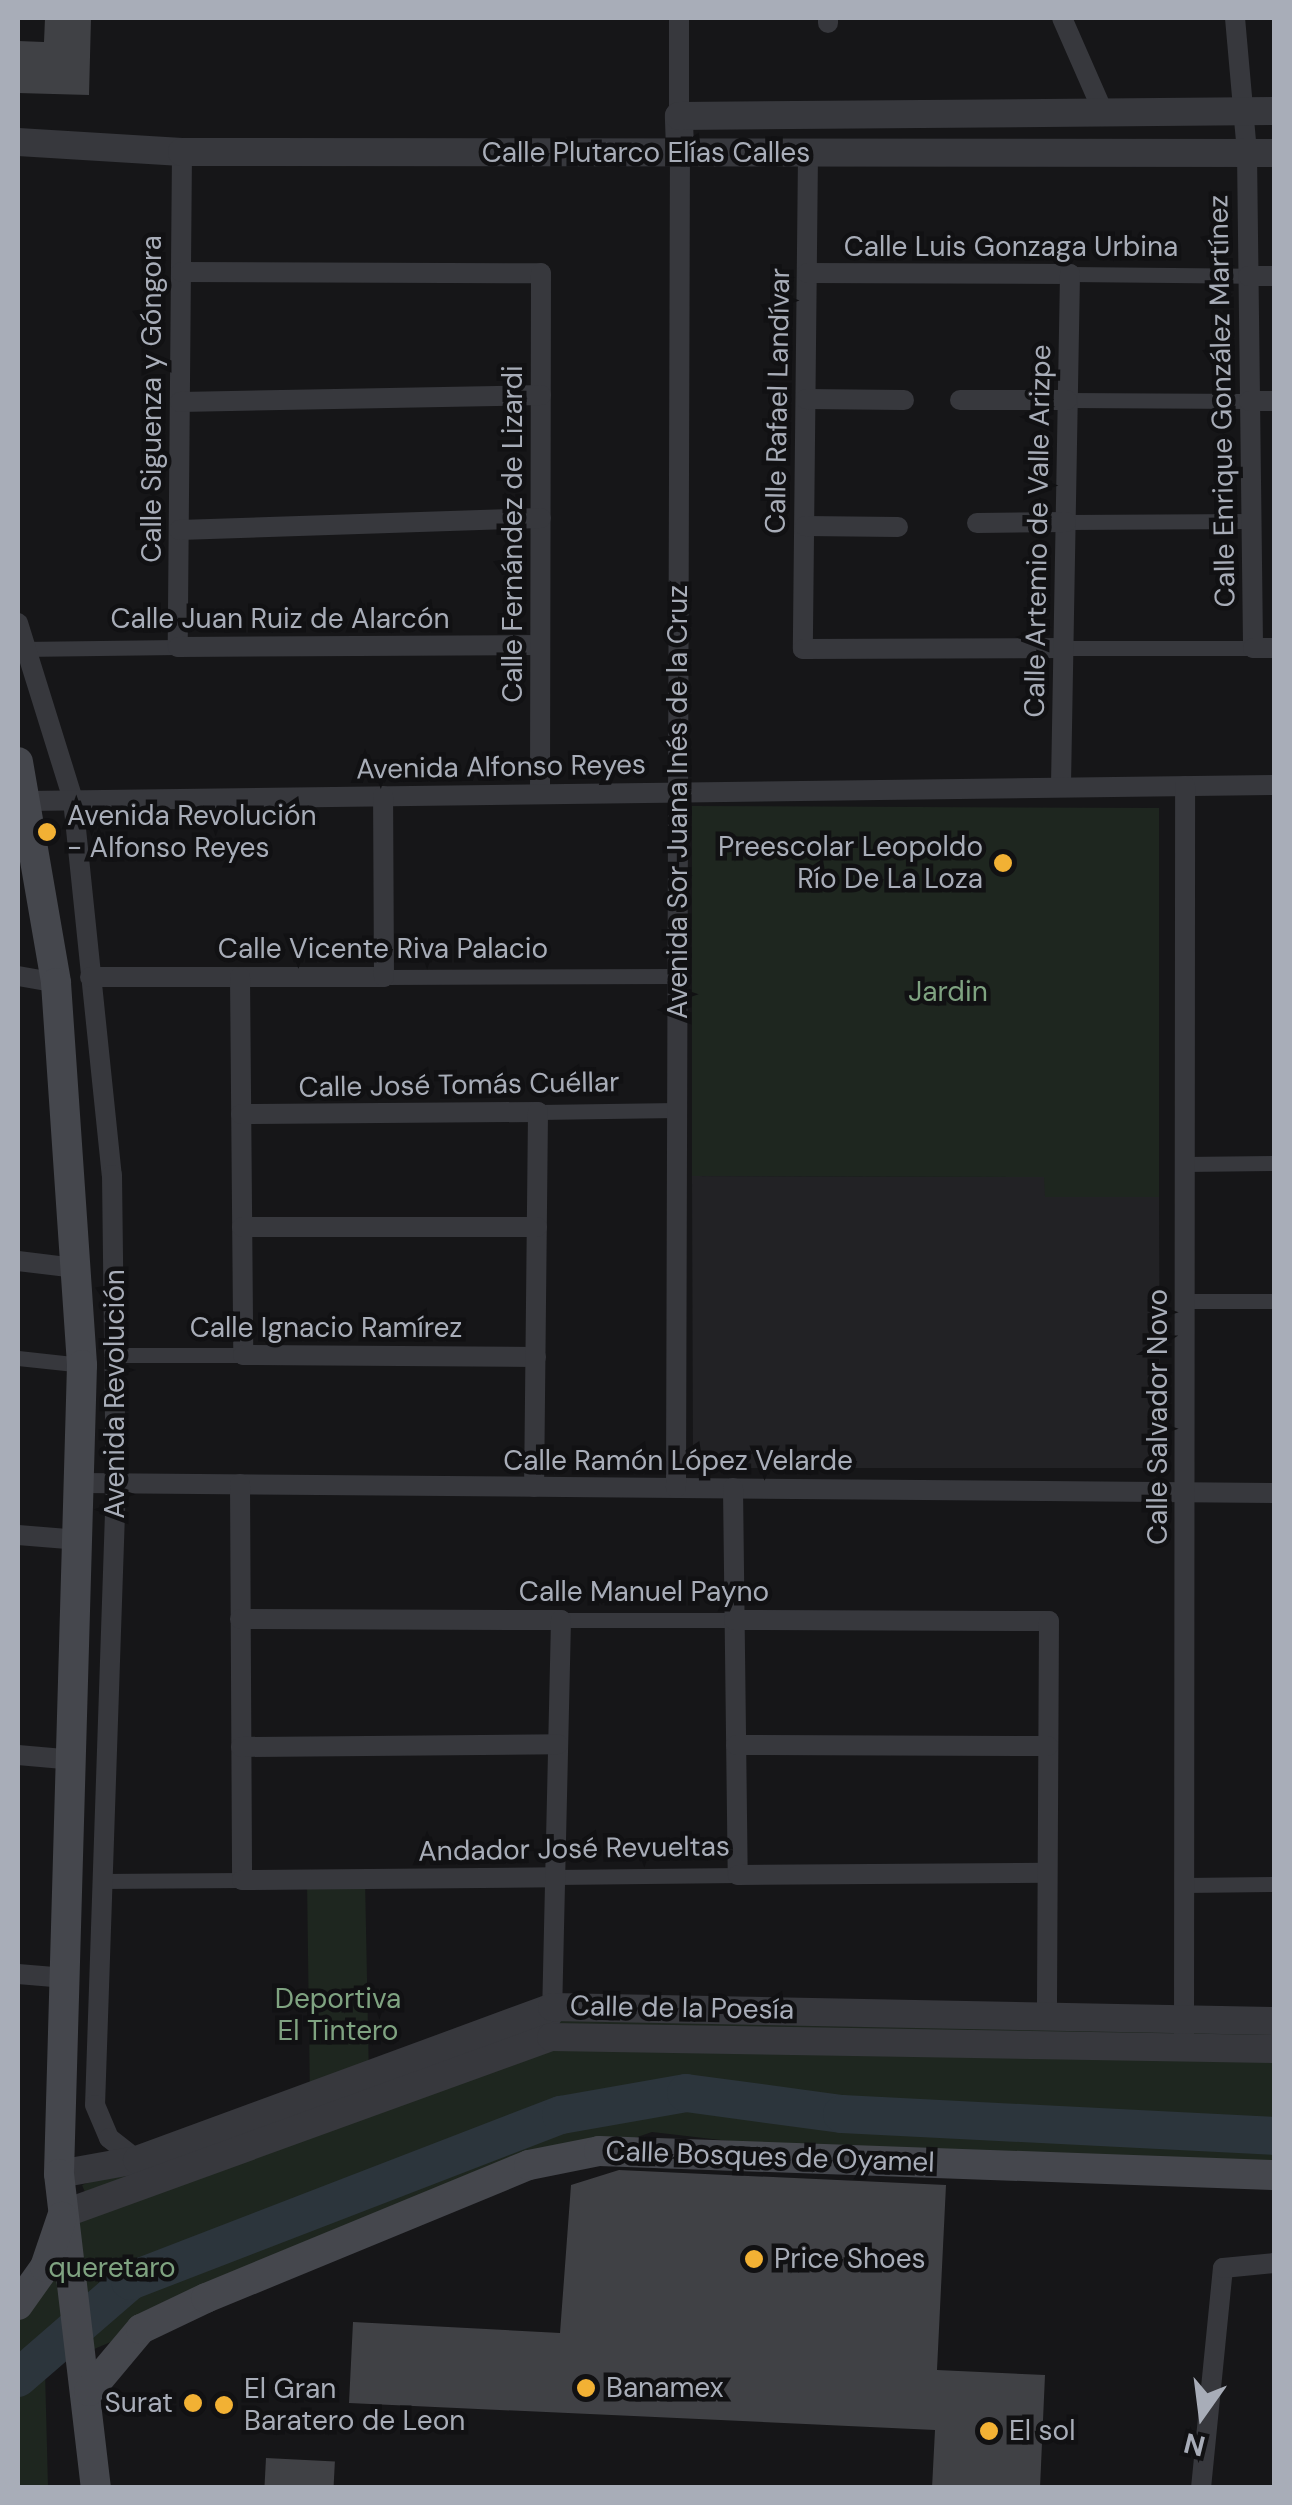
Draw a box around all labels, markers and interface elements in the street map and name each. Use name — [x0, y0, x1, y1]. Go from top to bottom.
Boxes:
street label: Calle Plutarco Elías Calles — [482, 136, 810, 170]
street label: Calle Enrique González Martínez — [1202, 194, 1242, 608]
street label: Calle Luis Gonzaga Urbina — [844, 230, 1178, 264]
street label: Calle Siguenza y Góngora — [135, 235, 169, 563]
street label: Calle Rafael Landívar — [759, 268, 797, 534]
street label: Calle Artemio de Valle Arizpe — [1018, 344, 1058, 718]
street label: Calle Fernández de Lizardi — [496, 365, 530, 703]
street label: Avenida Sor Juana Inés de la Cruz — [661, 585, 695, 1019]
street label: Calle Juan Ruiz de Alarcón — [110, 602, 450, 636]
street label: Avenida Alfonso Reyes — [356, 748, 646, 786]
place label: Avenida Revolución - Alfonso Reyes — [67, 799, 317, 865]
marker: Avenida Revolución - Alfonso Reyes — [36, 821, 58, 843]
place label: Preescolar Leopoldo Río De La Loza — [718, 830, 983, 896]
marker: Preescolar Leopoldo Río De La Loza — [992, 852, 1014, 874]
street label: Calle Vicente Riva Palacio — [218, 932, 548, 966]
park label: Jardin — [908, 975, 988, 1009]
street label: Calle José Tomás Cuéllar — [298, 1065, 620, 1105]
street label: Avenida Revolución — [98, 1269, 132, 1519]
street label: Calle Salvador Novo — [1141, 1289, 1175, 1545]
street label: Calle Ignacio Ramírez — [190, 1311, 462, 1345]
street label: Calle Ramón López Velarde — [503, 1444, 853, 1478]
street label: Calle Manuel Payno — [519, 1575, 769, 1609]
street label: Andador José Revueltas — [418, 1829, 730, 1869]
park label: Deportiva El Tintero — [275, 1982, 401, 2048]
street label: Calle de la Poesía — [570, 1989, 794, 2027]
street label: Calle Bosques de Oyamel — [605, 2134, 935, 2180]
place label: Price Shoes — [774, 2242, 926, 2276]
marker: Price Shoes — [743, 2248, 765, 2270]
park label: queretaro — [48, 2251, 176, 2285]
north arrow — [1152, 2365, 1252, 2465]
place label: Banamex — [606, 2371, 724, 2405]
place label: El Gran Baratero de Leon — [244, 2372, 465, 2438]
marker: Banamex — [575, 2377, 597, 2399]
place label: Surat — [105, 2386, 173, 2420]
marker: Surat — [182, 2392, 204, 2414]
marker: El Gran Baratero de Leon — [213, 2394, 235, 2416]
place label: El sol — [1009, 2414, 1075, 2448]
marker: El sol — [978, 2420, 1000, 2442]
text: N — [1180, 2424, 1209, 2465]

